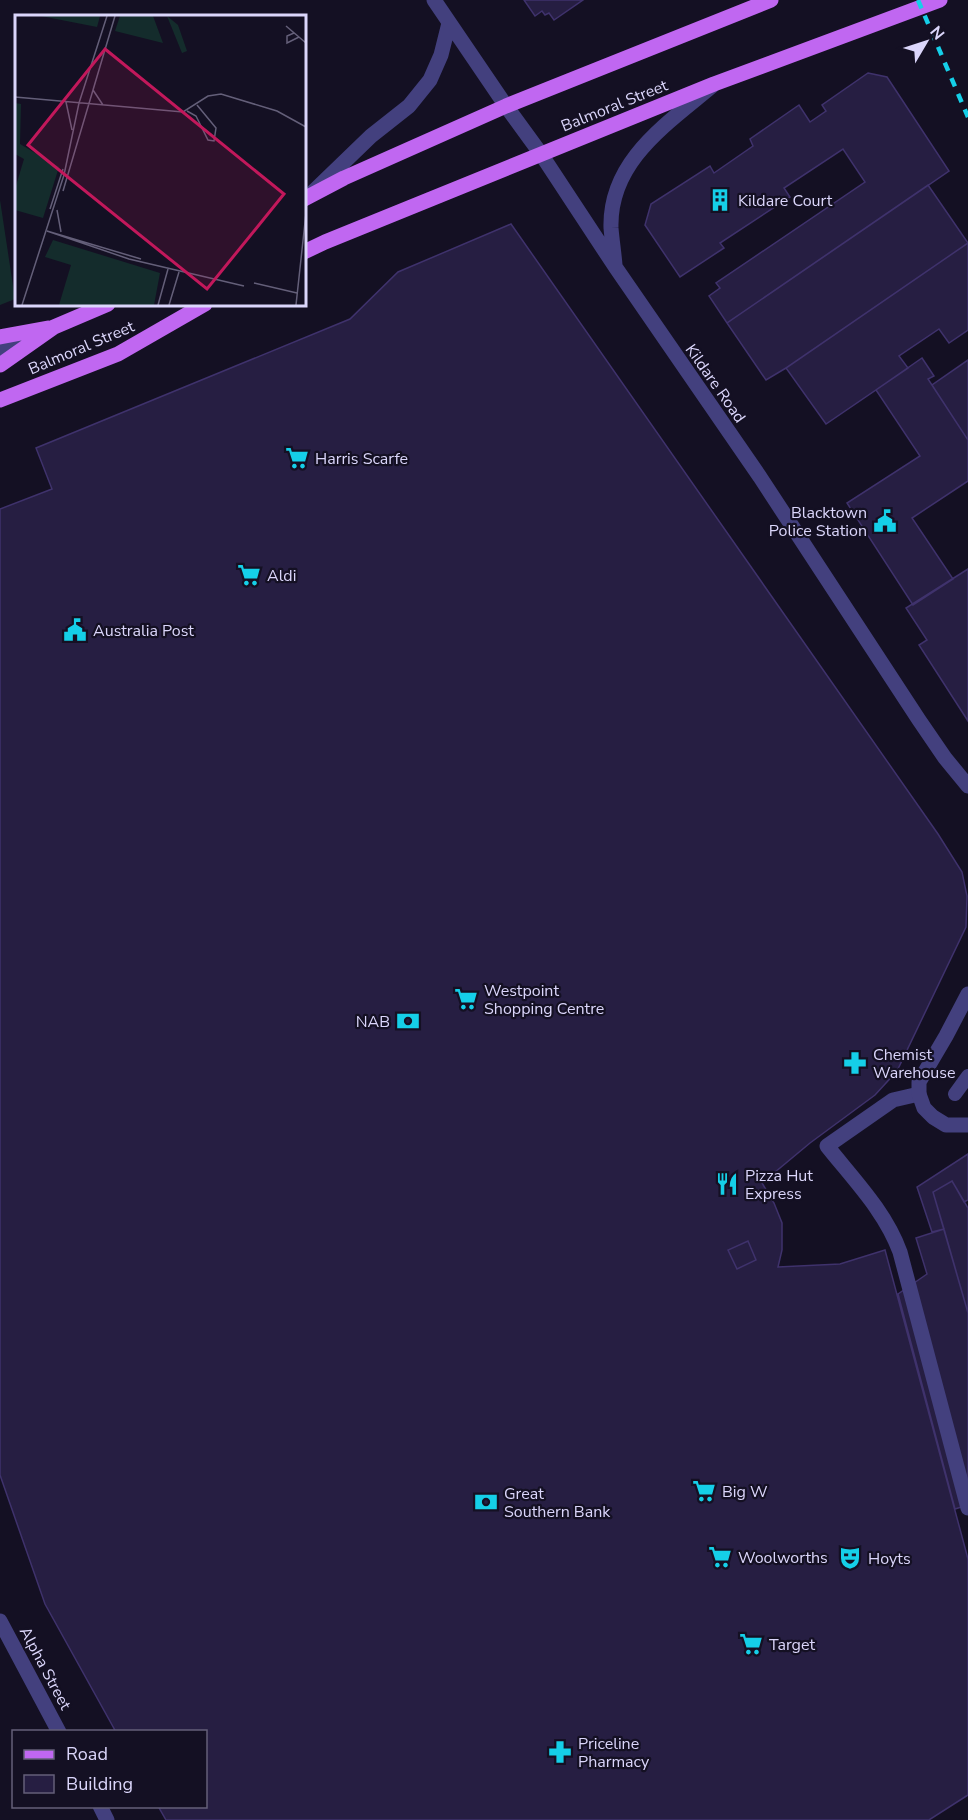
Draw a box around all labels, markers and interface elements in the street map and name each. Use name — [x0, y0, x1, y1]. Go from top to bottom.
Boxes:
north arrow — [896, 12, 956, 72]
inset map — [15, 15, 306, 306]
text: N — [925, 22, 949, 45]
street label: Balmoral Street — [558, 74, 671, 137]
building icon: Kildare Court — [707, 187, 733, 213]
place label: Kildare Court — [738, 190, 833, 212]
street label: Balmoral Street — [25, 316, 138, 380]
street label: Kildare Road — [680, 340, 750, 427]
supermarket icon: Harris Scarfe — [284, 445, 310, 471]
place label: Harris Scarfe — [315, 448, 408, 470]
place label: Blacktown Police Station — [769, 502, 867, 542]
public building icon: Blacktown Police Station — [872, 508, 898, 534]
supermarket icon: Aldi — [236, 562, 262, 588]
place label: Aldi — [267, 565, 296, 587]
public building icon: Australia Post — [62, 617, 88, 643]
place label: Australia Post — [93, 620, 194, 642]
place label: Westpoint Shopping Centre — [484, 980, 604, 1020]
supermarket icon: Westpoint Shopping Centre — [453, 986, 479, 1012]
bank icon: NAB — [395, 1008, 421, 1034]
place label: NAB — [356, 1011, 390, 1033]
place label: Chemist Warehouse — [873, 1044, 955, 1084]
pharmacy icon: Chemist Warehouse — [842, 1050, 868, 1076]
place label: Pizza Hut Express — [745, 1165, 813, 1205]
restaurant icon: Pizza Hut Express — [714, 1171, 740, 1197]
supermarket icon: Big W — [691, 1478, 717, 1504]
place label: Big W — [722, 1481, 768, 1503]
place label: Great Southern Bank — [504, 1483, 611, 1523]
bank icon: Great Southern Bank — [473, 1489, 499, 1515]
supermarket icon: Woolworths — [707, 1544, 733, 1570]
theatre icon: Hoyts — [837, 1545, 863, 1571]
place label: Woolworths — [738, 1547, 828, 1569]
place label: Hoyts — [868, 1548, 911, 1570]
street label: Alpha Street — [14, 1623, 76, 1714]
supermarket icon: Target — [738, 1631, 764, 1657]
place label: Target — [769, 1634, 815, 1656]
legend — [12, 1730, 207, 1808]
place label: Priceline Pharmacy — [578, 1733, 650, 1773]
pharmacy icon: Priceline Pharmacy — [547, 1739, 573, 1765]
text: Road — [66, 1742, 108, 1766]
text: Building — [66, 1772, 133, 1796]

